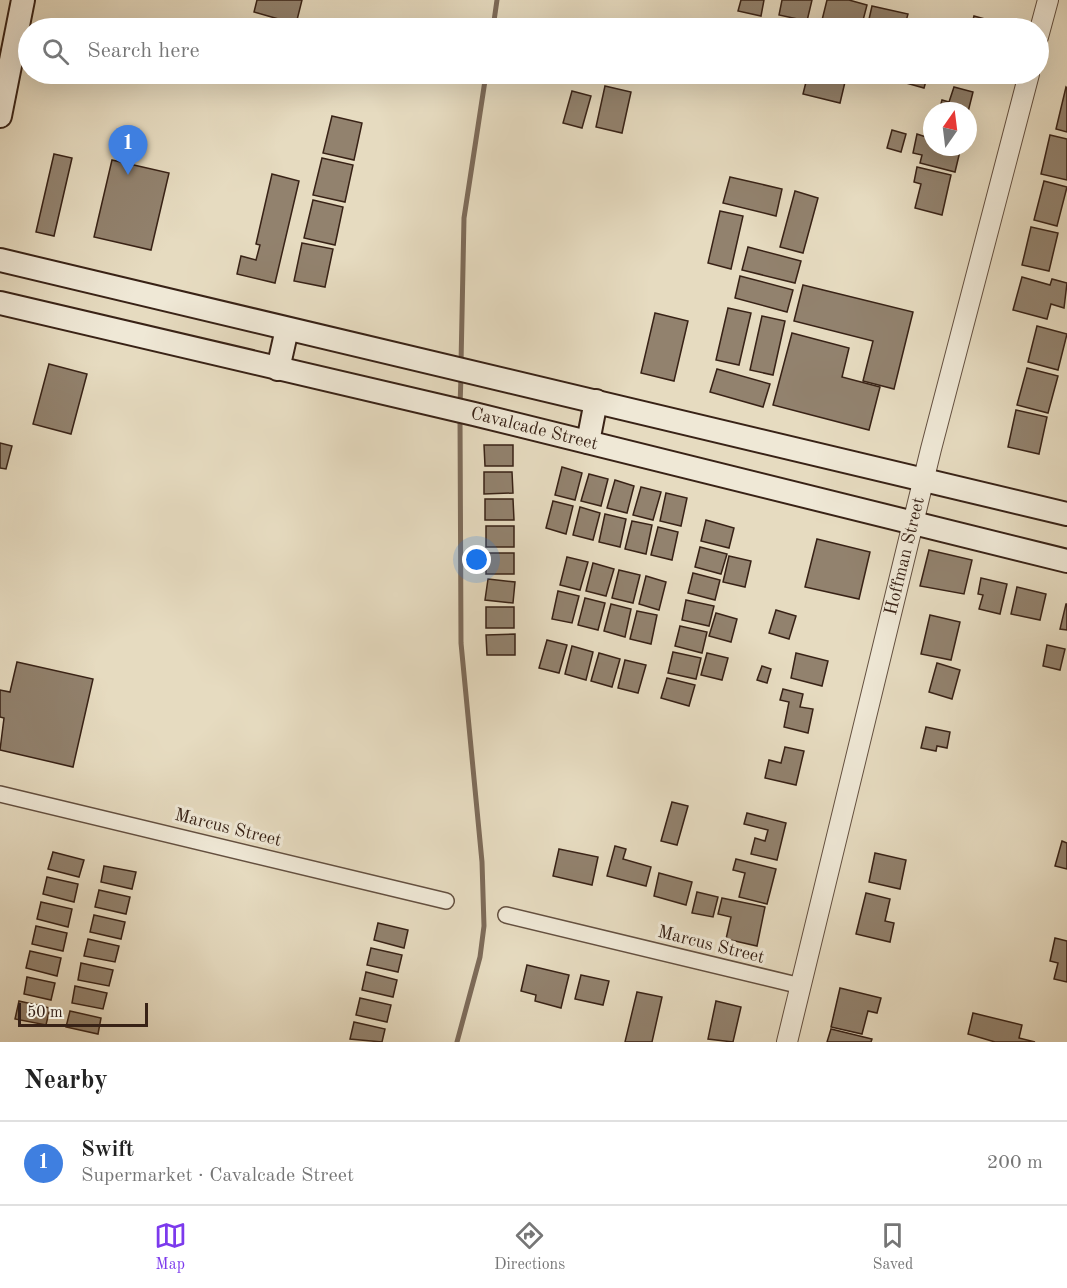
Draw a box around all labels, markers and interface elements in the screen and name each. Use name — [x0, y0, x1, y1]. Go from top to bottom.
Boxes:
search box — [18, 18, 1049, 84]
icon: search — [39, 35, 72, 68]
text: Search here — [87, 40, 200, 62]
north arrow — [923, 102, 977, 156]
pin: 1 — [108, 126, 148, 175]
street label: Cavalcade Street — [469, 405, 600, 453]
street label: Hoffman Street — [882, 495, 928, 617]
your location — [462, 545, 491, 574]
street label: Marcus Street — [173, 806, 283, 850]
street label: Marcus Street — [656, 923, 766, 967]
scale bar — [18, 1000, 148, 1028]
text: 50 m — [27, 1005, 63, 1021]
text: Nearby — [24, 1068, 108, 1094]
text: Swift — [81, 1139, 134, 1161]
text: 1 — [38, 1153, 49, 1173]
text: 200 m — [987, 1153, 1043, 1173]
text: Supermarket · Cavalcade Street — [81, 1166, 354, 1186]
tab: Map — [154, 1219, 187, 1275]
tab: Directions — [494, 1219, 565, 1275]
tab: Saved — [873, 1219, 913, 1275]

